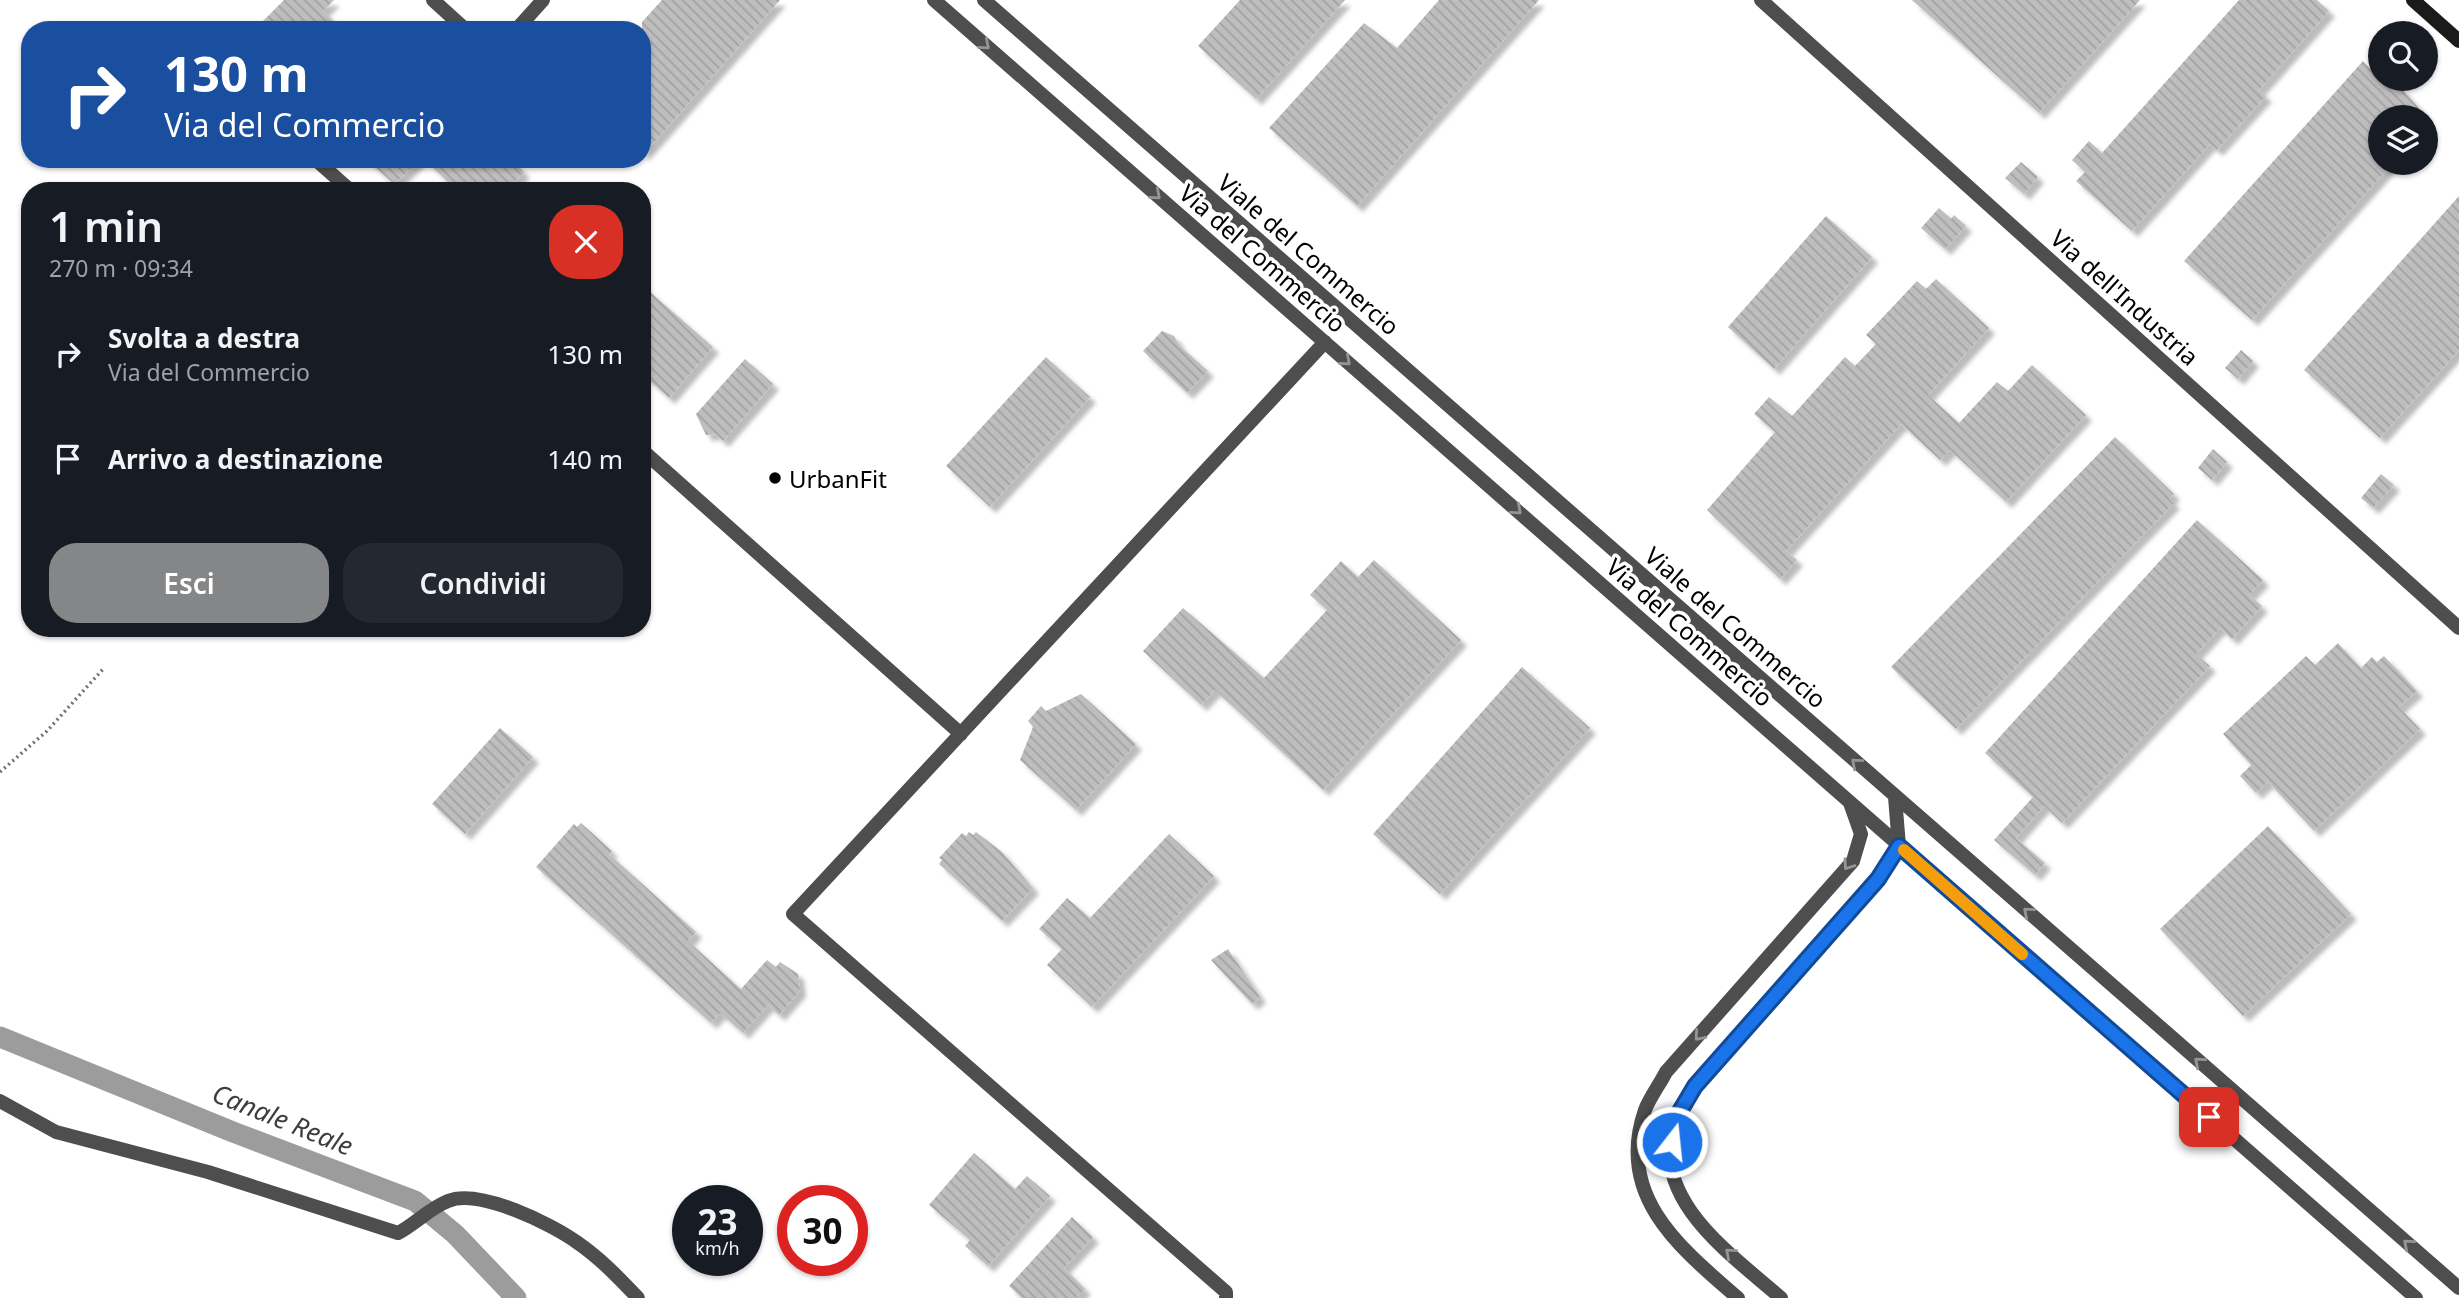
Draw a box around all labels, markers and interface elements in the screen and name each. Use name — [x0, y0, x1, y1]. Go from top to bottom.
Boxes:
map controls — [2368, 21, 2438, 175]
button: search — [2368, 21, 2438, 91]
one-way arrow — [977, 37, 990, 49]
text: 130 m — [164, 40, 309, 106]
icon: right — [49, 49, 140, 140]
text: Via del Commercio — [164, 103, 445, 146]
button: layers — [2368, 105, 2438, 175]
street label: Viale del Commercio — [1211, 166, 1407, 342]
street label: Via del Commercio — [1173, 176, 1353, 340]
one-way arrow — [1148, 187, 1161, 199]
text: 1 min — [49, 197, 163, 254]
button: close — [549, 205, 623, 279]
street label: Via dell'Industria — [2044, 222, 2206, 372]
text: 270 m · 09:34 — [49, 252, 193, 284]
text: Svolta a destra — [108, 320, 300, 356]
icon: right — [49, 335, 87, 373]
text: 130 m — [547, 336, 623, 372]
one-way arrow — [1338, 353, 1351, 365]
text: Via del Commercio — [108, 356, 310, 388]
icon: arrive — [49, 440, 87, 478]
text: Arrivo a destinazione — [108, 441, 383, 477]
text: 140 m — [547, 441, 623, 477]
place label: UrbanFit — [789, 462, 887, 495]
marker: UrbanFit — [767, 470, 783, 486]
one-way arrow — [1509, 502, 1522, 514]
street label: Viale del Commercio — [1638, 539, 1834, 715]
button: Esci — [49, 543, 329, 623]
button: Condividi — [343, 543, 623, 623]
street label: Via del Commercio — [1600, 550, 1780, 714]
one-way arrow — [1851, 759, 1864, 771]
one-way arrow — [1844, 857, 1856, 870]
one-way arrow — [2023, 908, 2036, 920]
one-way arrow — [1694, 1028, 1707, 1041]
one-way arrow — [2194, 1058, 2207, 1070]
water label: Canale Reale — [207, 1074, 359, 1164]
pin — [2179, 1087, 2239, 1147]
icon: arrive — [2190, 1098, 2228, 1136]
position arrow — [1635, 1105, 1709, 1179]
speed limit sign: 30 — [777, 1185, 868, 1276]
text: 23 — [697, 1198, 738, 1245]
text: km/h — [695, 1236, 740, 1260]
one-way arrow — [2403, 1239, 2416, 1252]
one-way arrow — [1725, 1249, 1738, 1261]

